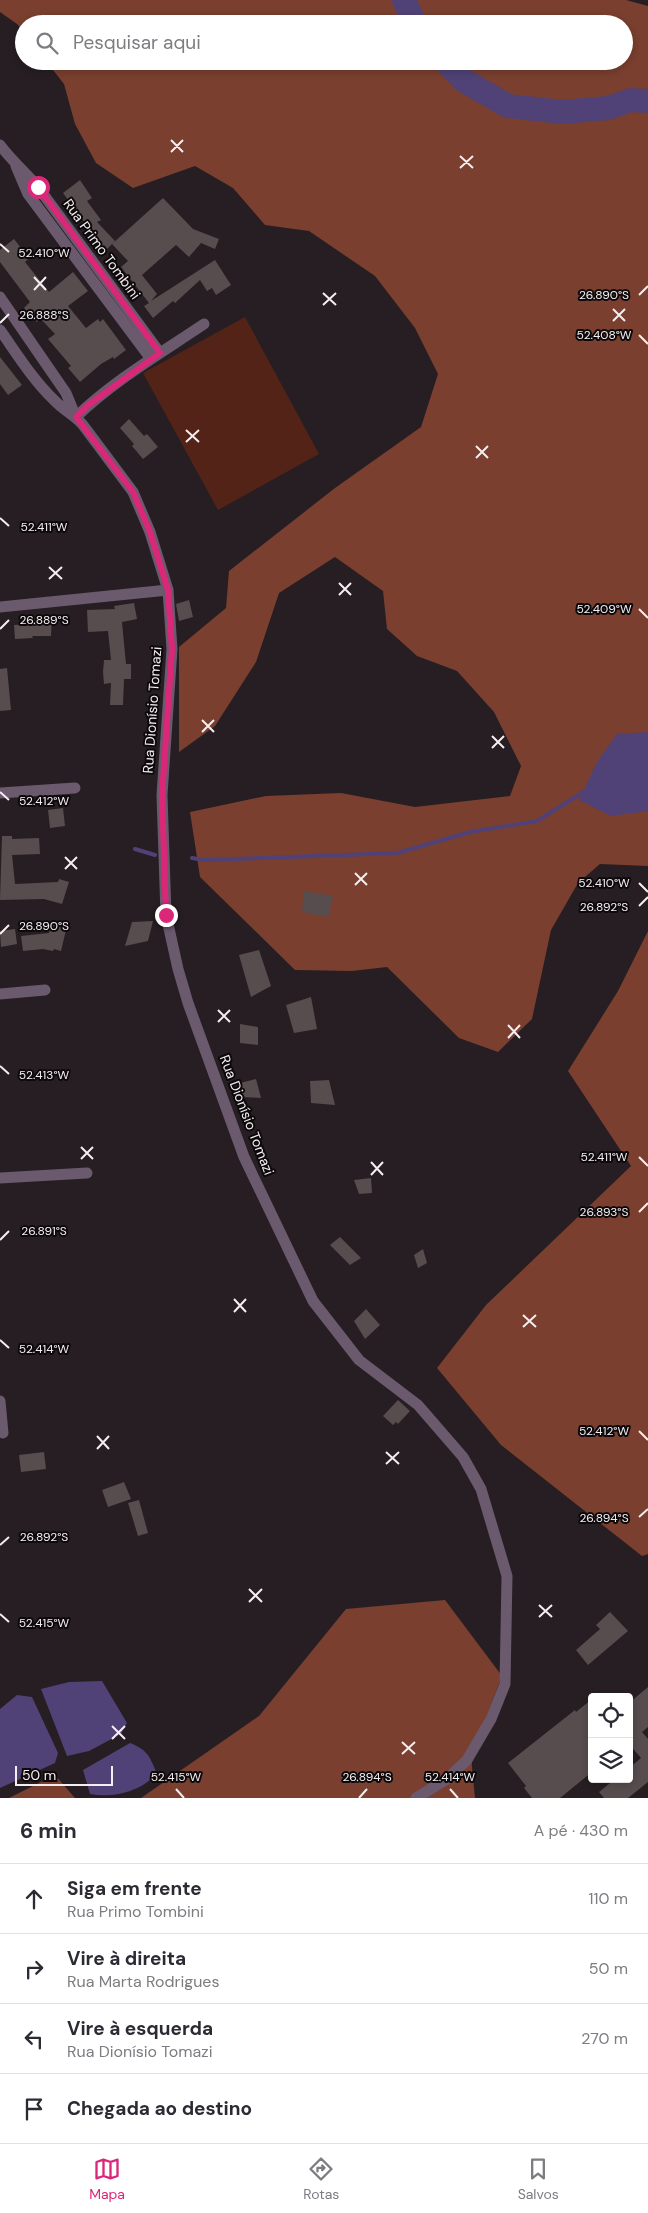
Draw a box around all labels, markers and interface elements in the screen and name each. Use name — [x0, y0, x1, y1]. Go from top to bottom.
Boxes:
search box — [15, 15, 633, 70]
icon: search — [33, 29, 61, 57]
text: Pesquisar aqui — [73, 30, 201, 55]
route start — [27, 176, 50, 199]
street label: Rua Primo Tombini — [60, 195, 144, 303]
text: 52.410°W — [18, 245, 70, 261]
text: 26.890°S — [579, 287, 629, 303]
text: 26.888°S — [19, 307, 69, 323]
text: 52.408°W — [577, 327, 632, 343]
text: 52.411°W — [21, 519, 68, 535]
text: 52.409°W — [576, 601, 632, 617]
text: 26.889°S — [19, 612, 69, 628]
street label: Rua Dionísio Tomazi — [139, 646, 165, 774]
text: 52.412°W — [19, 793, 69, 809]
text: 52.410°W — [578, 875, 630, 891]
text: 26.892°S — [580, 899, 628, 915]
route end — [155, 904, 178, 927]
text: 26.890°S — [19, 918, 69, 934]
street label: Rua Dionísio Tomazi — [216, 1052, 278, 1178]
text: 52.413°W — [19, 1067, 70, 1083]
text: 52.411°W — [581, 1149, 628, 1165]
text: 26.893°S — [580, 1204, 628, 1220]
text: 26.891°S — [21, 1223, 67, 1239]
text: 52.414°W — [19, 1341, 70, 1357]
text: 52.412°W — [579, 1423, 629, 1439]
text: 26.894°S — [579, 1510, 629, 1526]
text: 26.892°S — [20, 1529, 68, 1545]
text: 52.415°W — [19, 1615, 70, 1631]
map controls — [588, 1693, 633, 1783]
button: locate — [588, 1693, 633, 1738]
button: layers — [588, 1738, 633, 1783]
scale bar — [15, 1763, 112, 1786]
text: 50 m — [22, 1766, 56, 1784]
text: 52.415°W — [151, 1769, 202, 1785]
text: 26.894°S — [342, 1769, 392, 1785]
text: 52.414°W — [425, 1769, 476, 1785]
text: 6 min — [20, 1817, 77, 1845]
text: A pé · 430 m — [534, 1820, 628, 1841]
text: Siga em frente — [67, 1876, 202, 1901]
icon: ahead — [20, 1885, 48, 1913]
text: 110 m — [589, 1888, 628, 1909]
text: Rua Primo Tombini — [67, 1901, 204, 1922]
text: Vire à direita — [67, 1946, 186, 1971]
icon: right — [20, 1955, 48, 1983]
text: 50 m — [589, 1958, 628, 1979]
text: Rua Marta Rodrigues — [67, 1971, 219, 1992]
text: Vire à esquerda — [67, 2016, 213, 2041]
icon: left — [20, 2025, 48, 2053]
text: 270 m — [581, 2028, 628, 2049]
text: Rua Dionísio Tomazi — [67, 2041, 213, 2062]
icon: arrive — [20, 2095, 48, 2123]
text: Chegada ao destino — [67, 2096, 252, 2121]
tab: Mapa — [89, 2155, 125, 2203]
tab: Rotas — [303, 2155, 339, 2203]
tab: Salvos — [518, 2155, 559, 2203]

